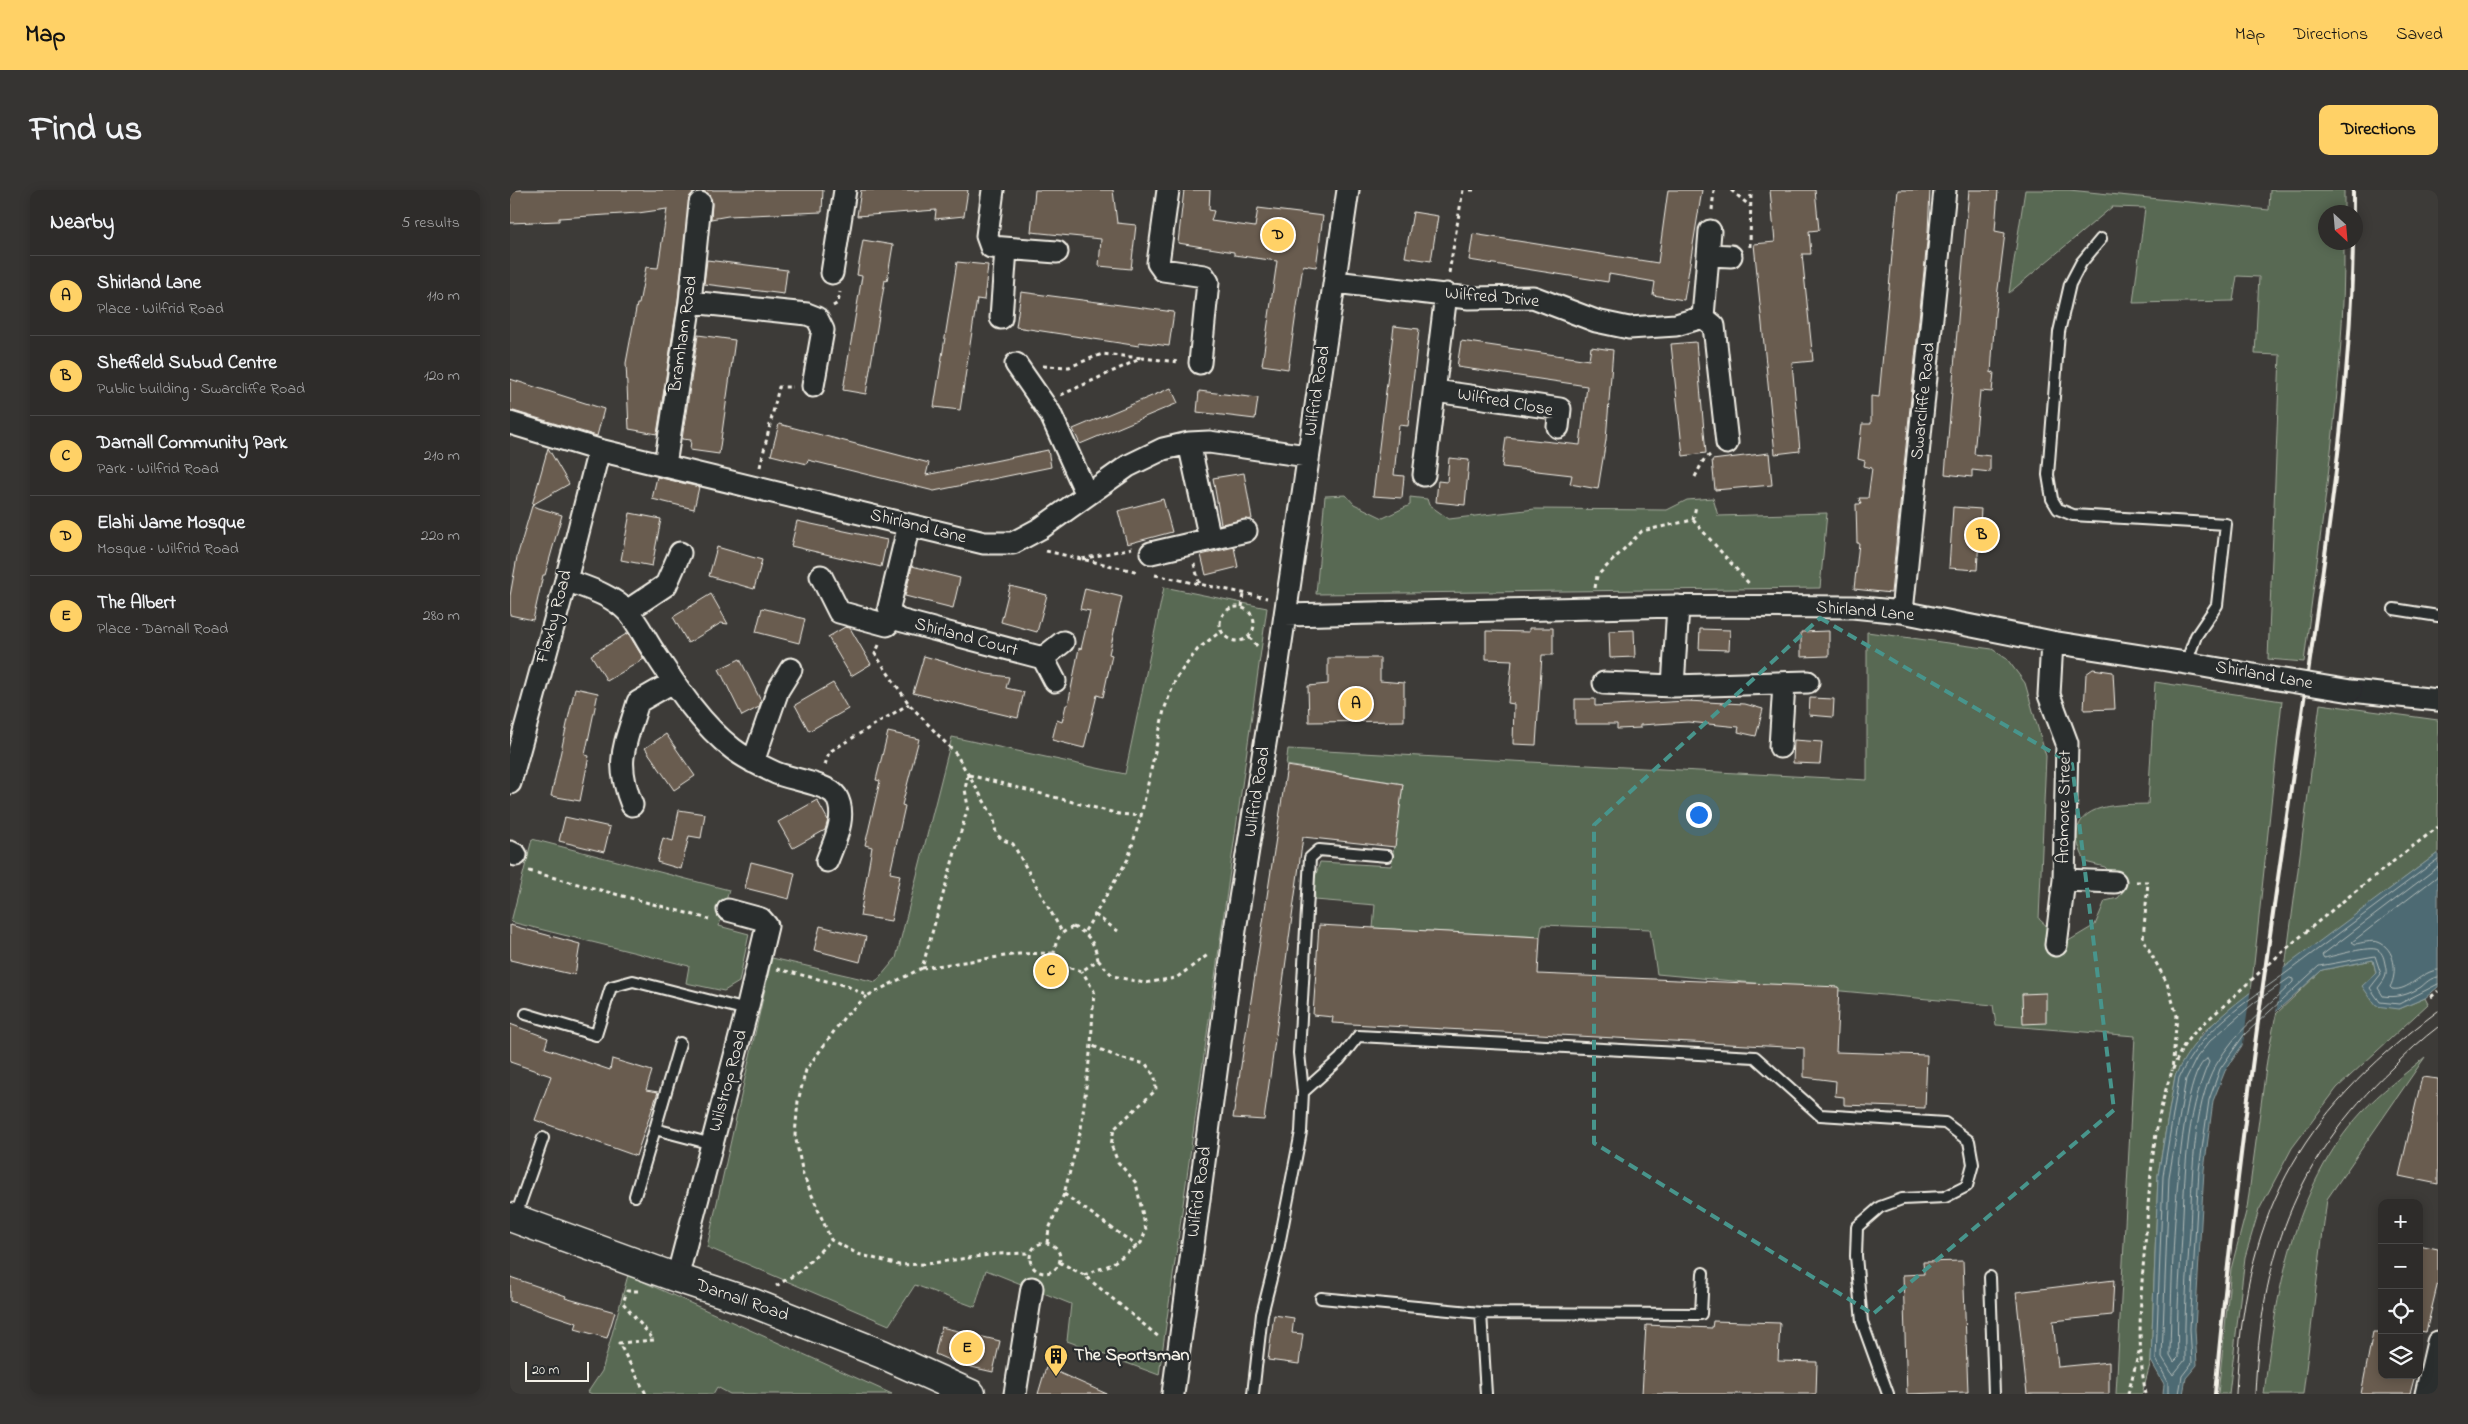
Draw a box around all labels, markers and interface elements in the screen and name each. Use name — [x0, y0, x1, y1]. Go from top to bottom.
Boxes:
text: Map — [25, 18, 66, 53]
text: Map — [2235, 22, 2265, 48]
text: Directions — [2293, 22, 2368, 48]
text: Saved — [2396, 22, 2443, 48]
text: Find us — [30, 105, 142, 156]
button: Directions — [2319, 105, 2438, 155]
north arrow — [2318, 205, 2363, 250]
text: Nearby — [50, 208, 114, 238]
text: 5 results — [401, 211, 460, 235]
pin: D — [1262, 216, 1294, 254]
text: Shirland Lane — [97, 270, 201, 297]
street label: Bramham Road — [663, 274, 705, 395]
street label: Wilfred Drive — [1444, 281, 1541, 315]
text: A — [61, 284, 71, 308]
text: 110 m — [426, 284, 460, 308]
text: Place · Wilfrid Road — [97, 297, 224, 321]
street label: Swarcliffe Road — [1905, 341, 1943, 461]
street label: Wilfrid Road — [1298, 344, 1338, 438]
text: Sheffield Subud Centre — [97, 350, 277, 377]
text: B — [61, 364, 71, 388]
text: 120 m — [424, 364, 460, 388]
text: Public building · Swarcliffe Road — [97, 377, 305, 401]
street label: Wilfred Close — [1455, 382, 1556, 424]
text: Darnall Community Park — [97, 430, 287, 457]
text: C — [62, 444, 70, 468]
text: 210 m — [424, 444, 460, 468]
text: Park · Wilfrid Road — [97, 457, 219, 481]
street label: Shirland Lane — [867, 502, 970, 552]
text: Elahi Jame Mosque — [97, 510, 245, 537]
pin: B — [1966, 516, 1998, 554]
text: D — [60, 524, 72, 548]
text: 220 m — [421, 524, 460, 548]
text: Mosque · Wilfrid Road — [97, 537, 239, 561]
street label: Flaxby Road — [530, 567, 580, 668]
text: The Albert — [97, 590, 176, 617]
street label: Shirland Lane — [1815, 595, 1916, 629]
text: E — [61, 604, 71, 628]
text: 280 m — [423, 604, 460, 628]
street label: Shirland Court — [911, 612, 1021, 664]
text: Place · Darnall Road — [97, 617, 228, 641]
street label: Shirland Lane — [2213, 655, 2316, 698]
pin: A — [1340, 685, 1372, 723]
street label: Wilfrid Road — [1238, 745, 1278, 839]
street label: Ardmore Street — [2051, 750, 2079, 864]
your location — [1686, 802, 1712, 828]
pin: C — [1035, 952, 1067, 990]
street label: Wilstrop Road — [703, 1027, 755, 1135]
street label: Wilfrid Road — [1181, 1145, 1219, 1239]
map controls — [2378, 1199, 2423, 1379]
button: + — [2378, 1199, 2423, 1244]
button: − — [2378, 1244, 2423, 1289]
street label: Darnall Road — [691, 1273, 792, 1329]
button: locate — [2378, 1289, 2423, 1334]
pin: E — [951, 1329, 983, 1367]
button: layers — [2378, 1334, 2423, 1379]
building icon: The Sportsman — [1043, 1343, 1069, 1377]
place label: The Sportsman — [1074, 1343, 1190, 1369]
scale bar — [525, 1359, 589, 1382]
text: 20 m — [532, 1360, 559, 1381]

